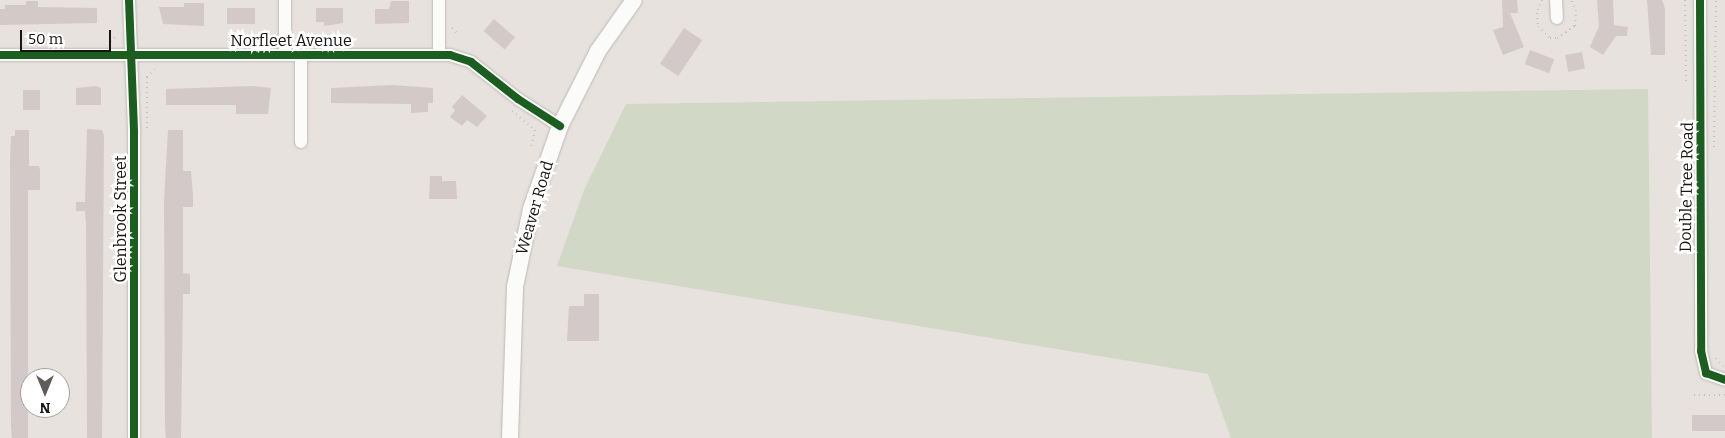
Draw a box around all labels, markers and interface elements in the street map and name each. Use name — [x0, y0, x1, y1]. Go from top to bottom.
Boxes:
scale bar — [22, 20, 114, 52]
text: 50 m — [28, 30, 63, 48]
street label: Norfleet Avenue — [230, 31, 352, 51]
street label: Double Tree Road — [1676, 122, 1698, 252]
street label: Glenbrook Street — [111, 156, 131, 282]
street label: Weaver Road — [512, 159, 558, 257]
north arrow — [20, 368, 70, 418]
text: N — [40, 399, 50, 416]

